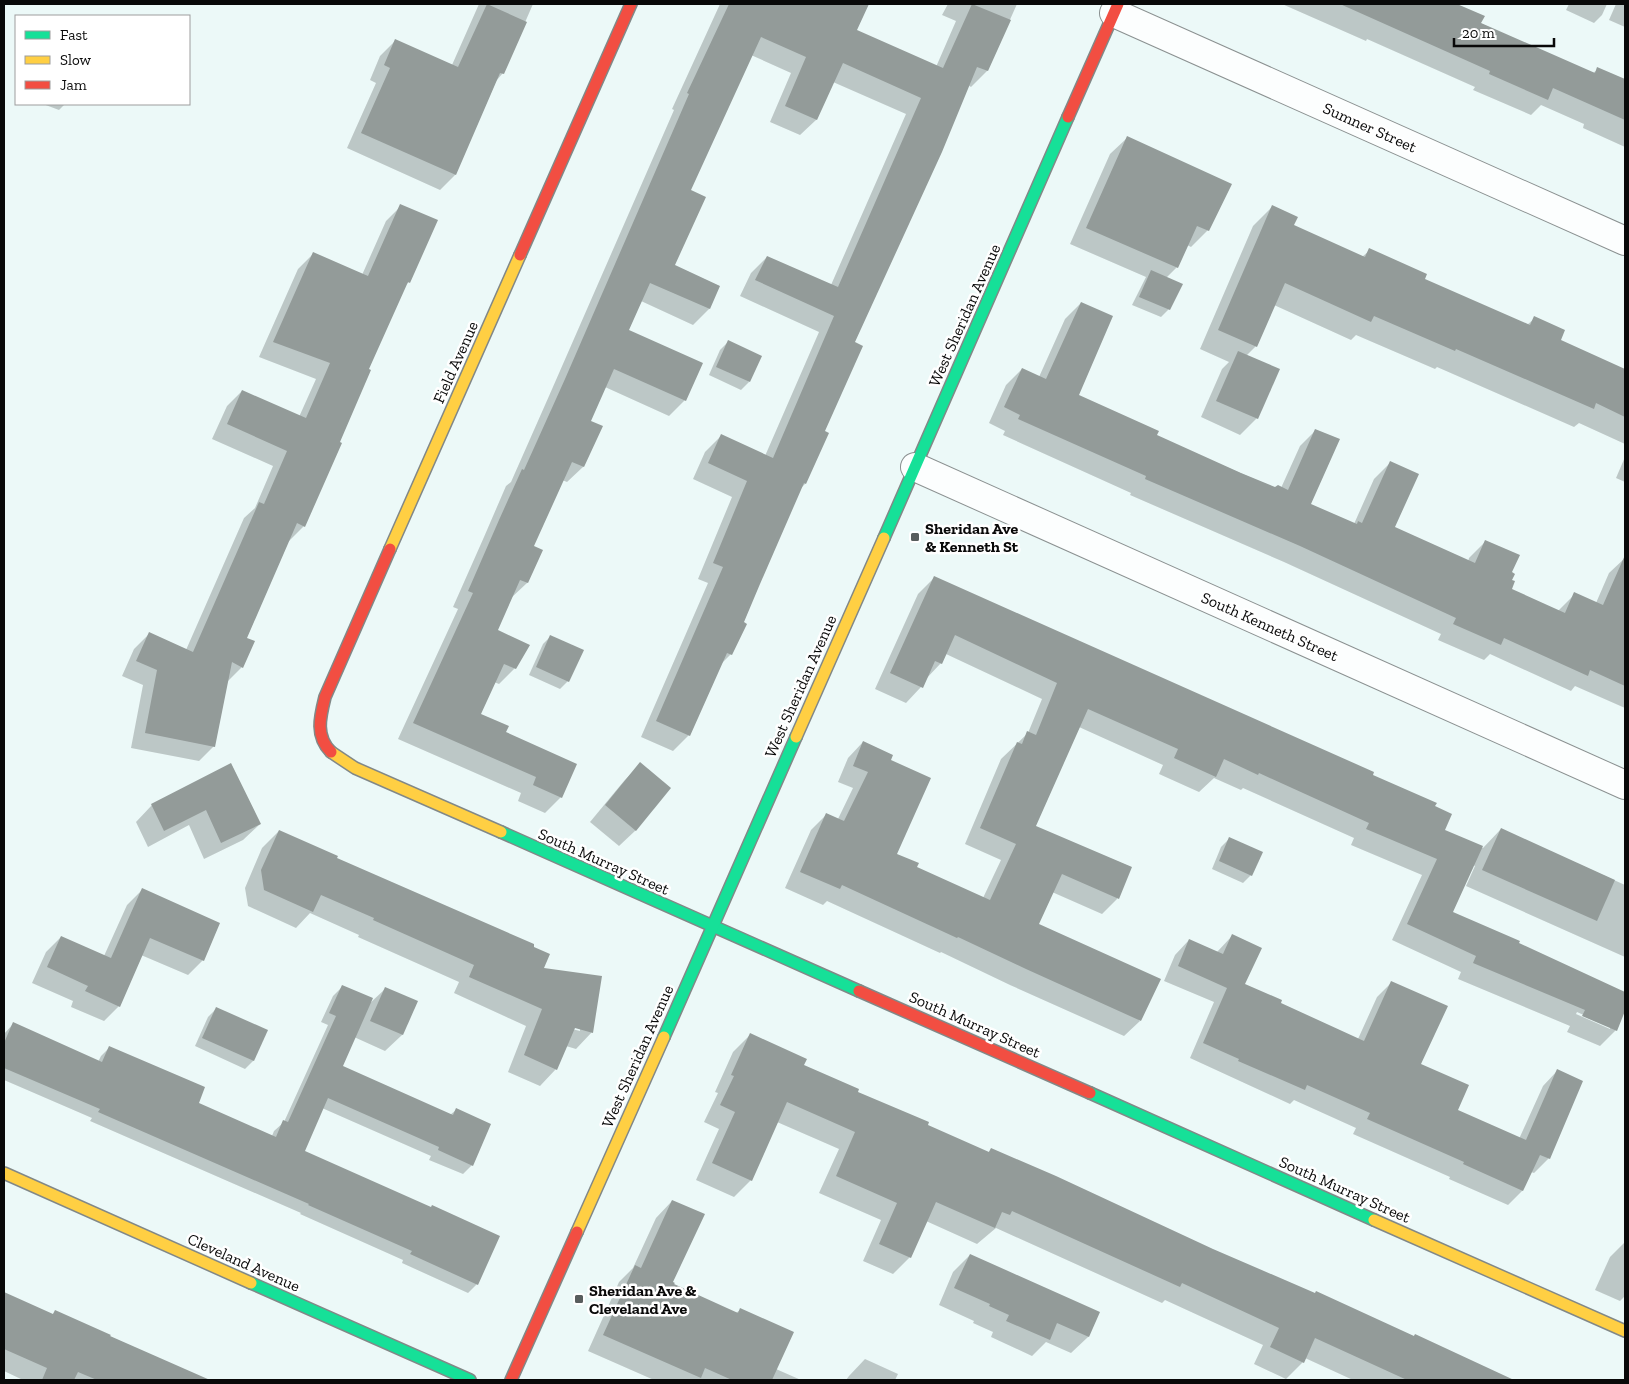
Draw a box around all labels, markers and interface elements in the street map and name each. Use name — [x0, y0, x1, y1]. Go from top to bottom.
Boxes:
legend — [15, 15, 190, 105]
scale bar — [1454, 15, 1554, 47]
text: 20 m — [1462, 24, 1495, 42]
text: Fast — [60, 26, 88, 44]
text: Slow — [60, 51, 92, 69]
text: Jam — [60, 76, 87, 94]
street label: Sumner Street — [1320, 98, 1420, 157]
street label: West Sheridan Avenue — [924, 241, 1004, 389]
street label: Field Avenue — [429, 318, 482, 406]
place label: Sheridan Ave & Kenneth St — [925, 519, 1019, 556]
marker: Sheridan Ave & Kenneth St — [909, 531, 921, 543]
street label: South Kenneth Street — [1198, 588, 1341, 665]
street label: West Sheridan Avenue — [760, 612, 840, 760]
street label: South Murray Street — [535, 824, 672, 899]
street label: West Sheridan Avenue — [597, 982, 677, 1130]
street label: South Murray Street — [906, 987, 1043, 1062]
street label: South Murray Street — [1276, 1152, 1413, 1227]
street label: Cleveland Avenue — [185, 1229, 303, 1296]
place label: Sheridan Ave & Cleveland Ave — [589, 1281, 696, 1318]
marker: Sheridan Ave & Cleveland Ave — [573, 1293, 585, 1305]

